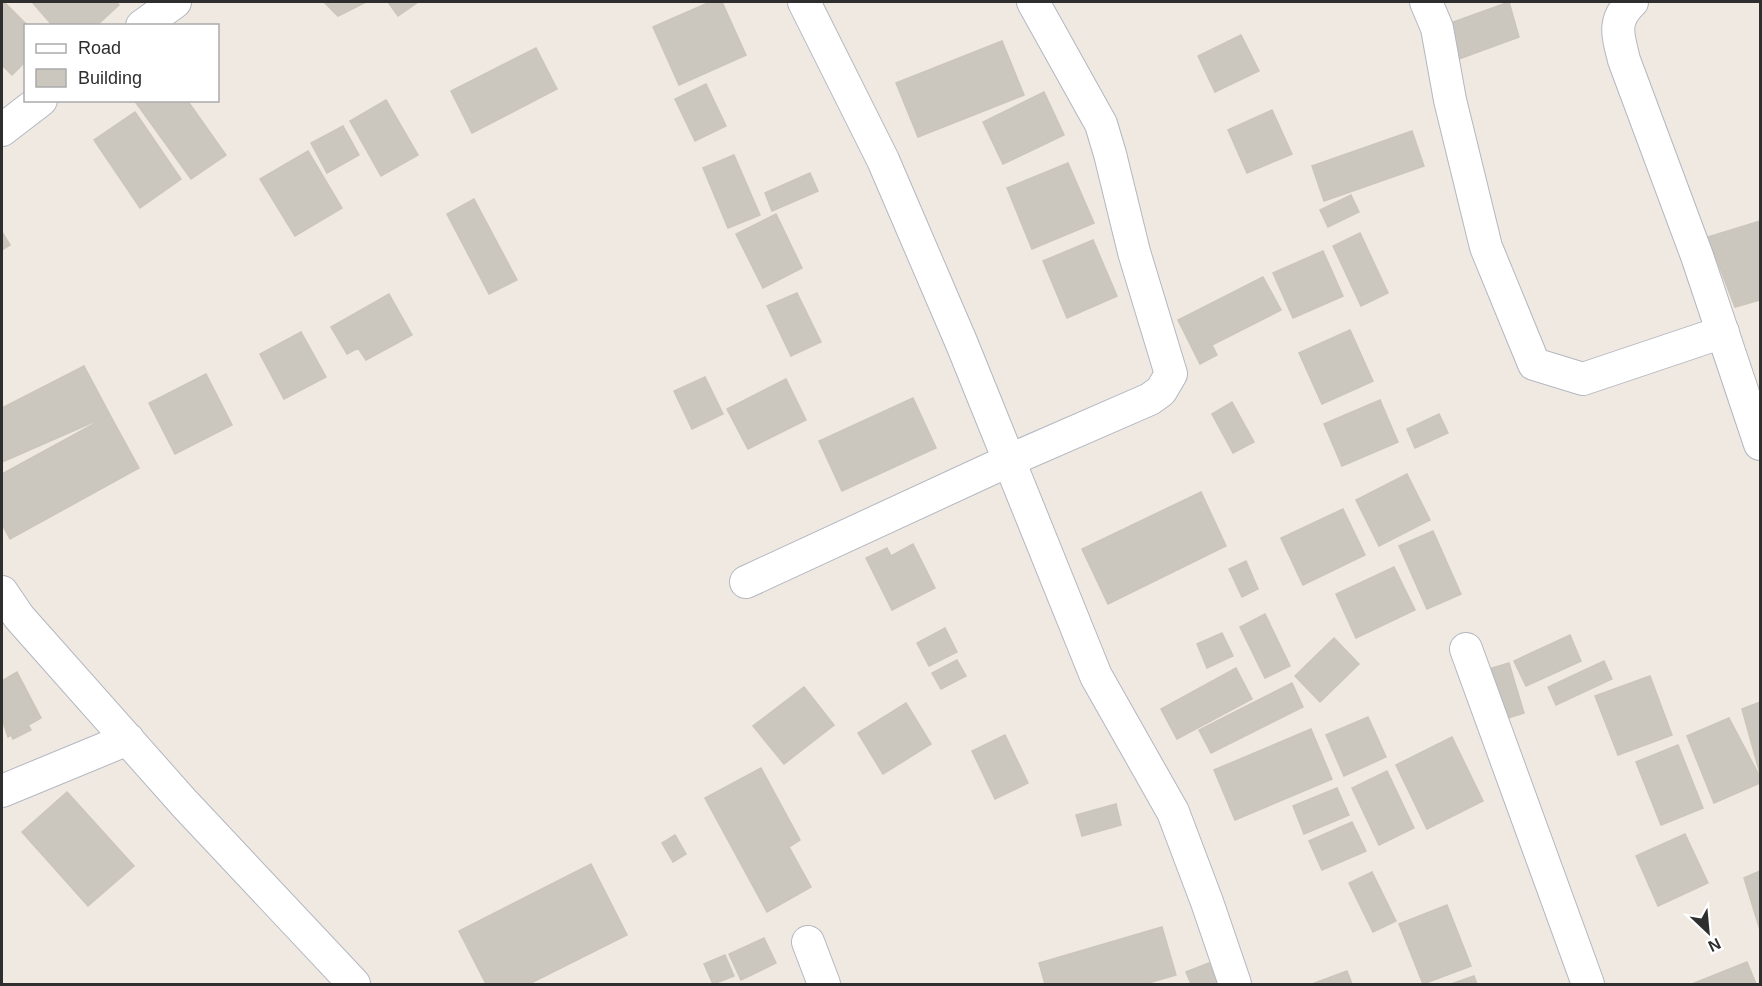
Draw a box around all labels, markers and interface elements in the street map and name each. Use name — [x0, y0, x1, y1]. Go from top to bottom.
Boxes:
legend — [24, 24, 219, 102]
text: Road — [78, 38, 121, 58]
text: Building — [78, 68, 142, 88]
north arrow — [1678, 902, 1738, 962]
text: N — [1705, 935, 1723, 955]

